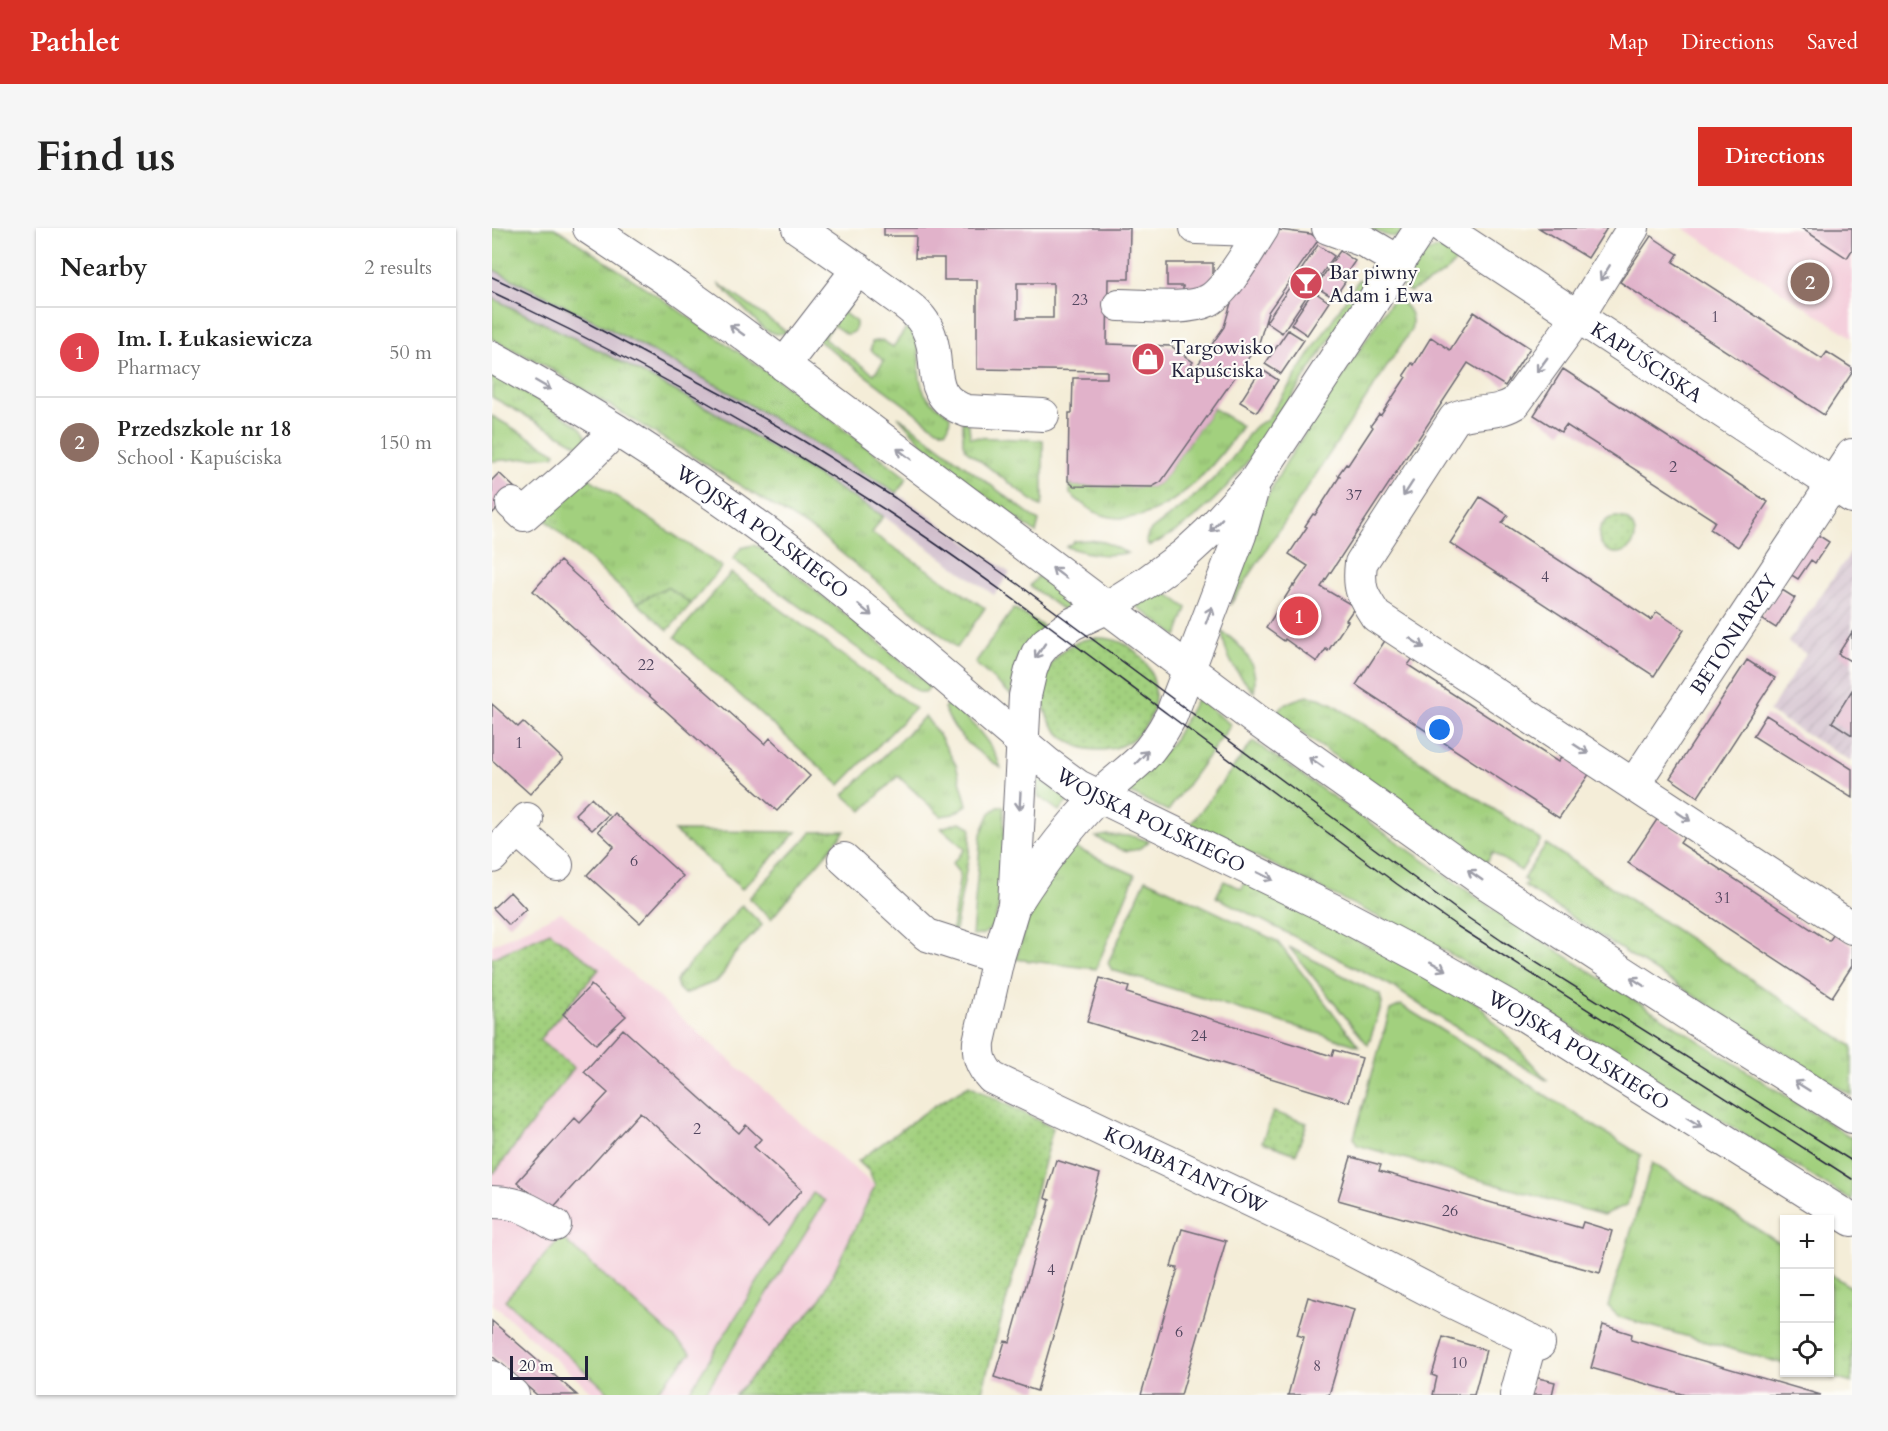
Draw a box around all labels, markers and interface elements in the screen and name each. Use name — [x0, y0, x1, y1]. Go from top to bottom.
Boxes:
text: Pathlet — [30, 23, 119, 61]
text: Map — [1608, 28, 1648, 57]
text: Directions — [1681, 28, 1774, 57]
text: Saved — [1807, 28, 1858, 57]
button: Directions — [1698, 127, 1852, 186]
text: Find us — [36, 128, 176, 185]
text: Nearby — [60, 250, 148, 285]
text: 2 results — [364, 254, 432, 281]
place label: Bar piwny Adam i Ewa — [1329, 259, 1433, 309]
pin: 2 — [1790, 260, 1830, 304]
one-way arrow — [1598, 264, 1610, 281]
bar icon: Bar piwny Adam i Ewa — [1288, 265, 1324, 301]
house number: 23 — [1072, 289, 1088, 311]
house number: 1 — [1711, 306, 1719, 328]
street label: KAPUŚCISKA — [1586, 315, 1709, 409]
text: Im. I. Łukasiewicza — [117, 324, 313, 354]
one-way arrow — [729, 324, 745, 337]
place label: Targowisko Kapuściska — [1171, 334, 1274, 384]
text: 1 — [74, 339, 85, 366]
text: 50 m — [389, 339, 432, 366]
shop icon: Targowisko Kapuściska — [1130, 341, 1166, 377]
text: Pharmacy — [117, 354, 201, 381]
one-way arrow — [1536, 356, 1549, 372]
one-way arrow — [534, 380, 551, 392]
text: Przedszkole nr 18 — [117, 414, 292, 444]
text: 2 — [74, 429, 85, 456]
text: 150 m — [379, 429, 432, 456]
text: School · Kapuściska — [117, 444, 282, 471]
one-way arrow — [896, 448, 912, 461]
house number: 2 — [1669, 456, 1677, 478]
street label: WOJSKA POLSKIEGO — [669, 458, 855, 604]
one-way arrow — [1402, 480, 1414, 497]
house number: 37 — [1346, 484, 1362, 506]
one-way arrow — [1209, 517, 1223, 532]
one-way arrow — [1051, 566, 1067, 579]
house number: 4 — [1541, 566, 1549, 588]
street label: BETONIARZY — [1684, 568, 1783, 699]
pin: 1 — [1280, 594, 1318, 638]
one-way arrow — [857, 603, 872, 617]
one-way arrow — [1204, 606, 1215, 625]
one-way arrow — [1409, 637, 1425, 649]
one-way arrow — [1034, 643, 1047, 660]
house number: 22 — [638, 654, 654, 676]
your location — [1425, 715, 1454, 744]
house number: 1 — [515, 732, 523, 754]
one-way arrow — [1572, 743, 1589, 755]
one-way arrow — [1135, 750, 1149, 765]
one-way arrow — [1308, 756, 1324, 768]
street label: WOJSKA POLSKIEGO — [1050, 760, 1250, 879]
one-way arrow — [1014, 791, 1025, 811]
one-way arrow — [1675, 810, 1691, 822]
house number: 6 — [630, 850, 638, 872]
one-way arrow — [1467, 869, 1484, 881]
one-way arrow — [1256, 870, 1273, 882]
house number: 31 — [1715, 887, 1731, 909]
one-way arrow — [1429, 960, 1446, 972]
one-way arrow — [1629, 976, 1646, 989]
street label: WOJSKA POLSKIEGO — [1482, 983, 1675, 1116]
house number: 24 — [1191, 1025, 1207, 1047]
one-way arrow — [1794, 1080, 1811, 1092]
one-way arrow — [1685, 1116, 1702, 1128]
house number: 2 — [693, 1118, 701, 1140]
street label: KOMBATANTÓW — [1100, 1120, 1272, 1220]
house number: 26 — [1442, 1200, 1458, 1222]
map controls — [1780, 1215, 1834, 1377]
button: + — [1780, 1215, 1834, 1269]
house number: 4 — [1047, 1259, 1055, 1281]
button: − — [1780, 1269, 1834, 1323]
house number: 6 — [1175, 1321, 1183, 1343]
button: locate — [1780, 1323, 1834, 1377]
house number: 10 — [1451, 1352, 1467, 1374]
scale bar — [510, 1353, 588, 1380]
text: 20 m — [519, 1355, 553, 1377]
house number: 8 — [1313, 1355, 1321, 1377]

